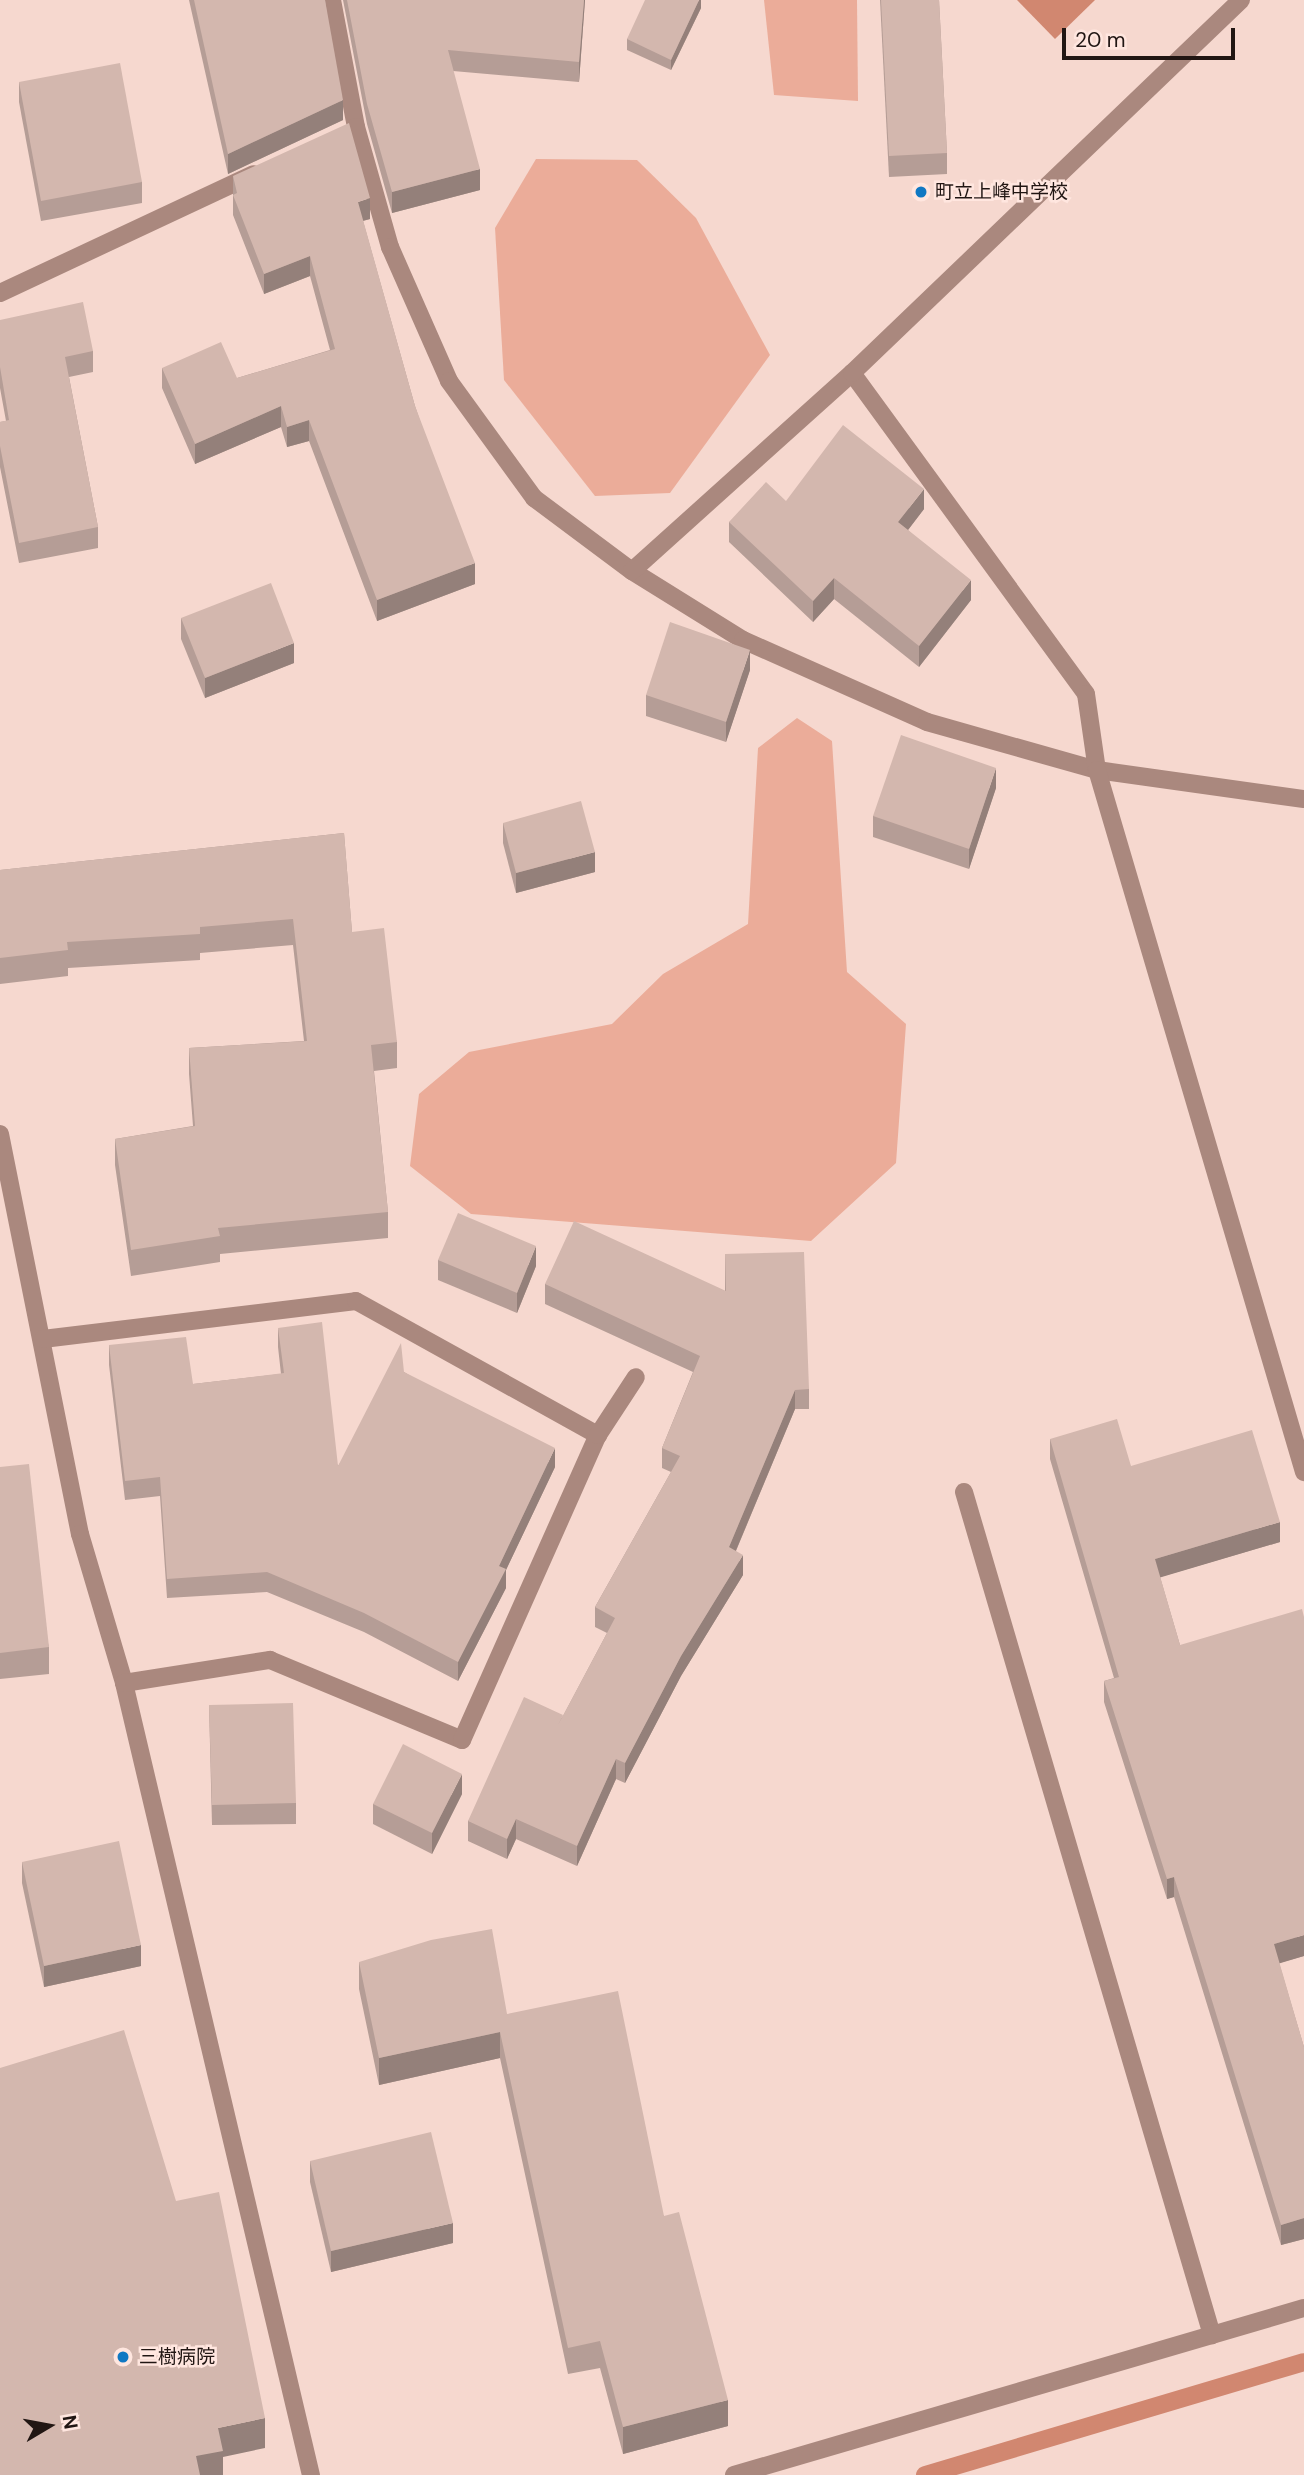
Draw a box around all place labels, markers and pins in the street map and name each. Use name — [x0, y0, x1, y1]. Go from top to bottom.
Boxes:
place label: 町立上峰中学校 — [935, 181, 1068, 203]
marker: 町立上峰中学校 — [913, 184, 929, 200]
place label: 三樹病院 — [139, 2346, 215, 2368]
marker: 三樹病院 — [113, 2347, 133, 2367]

